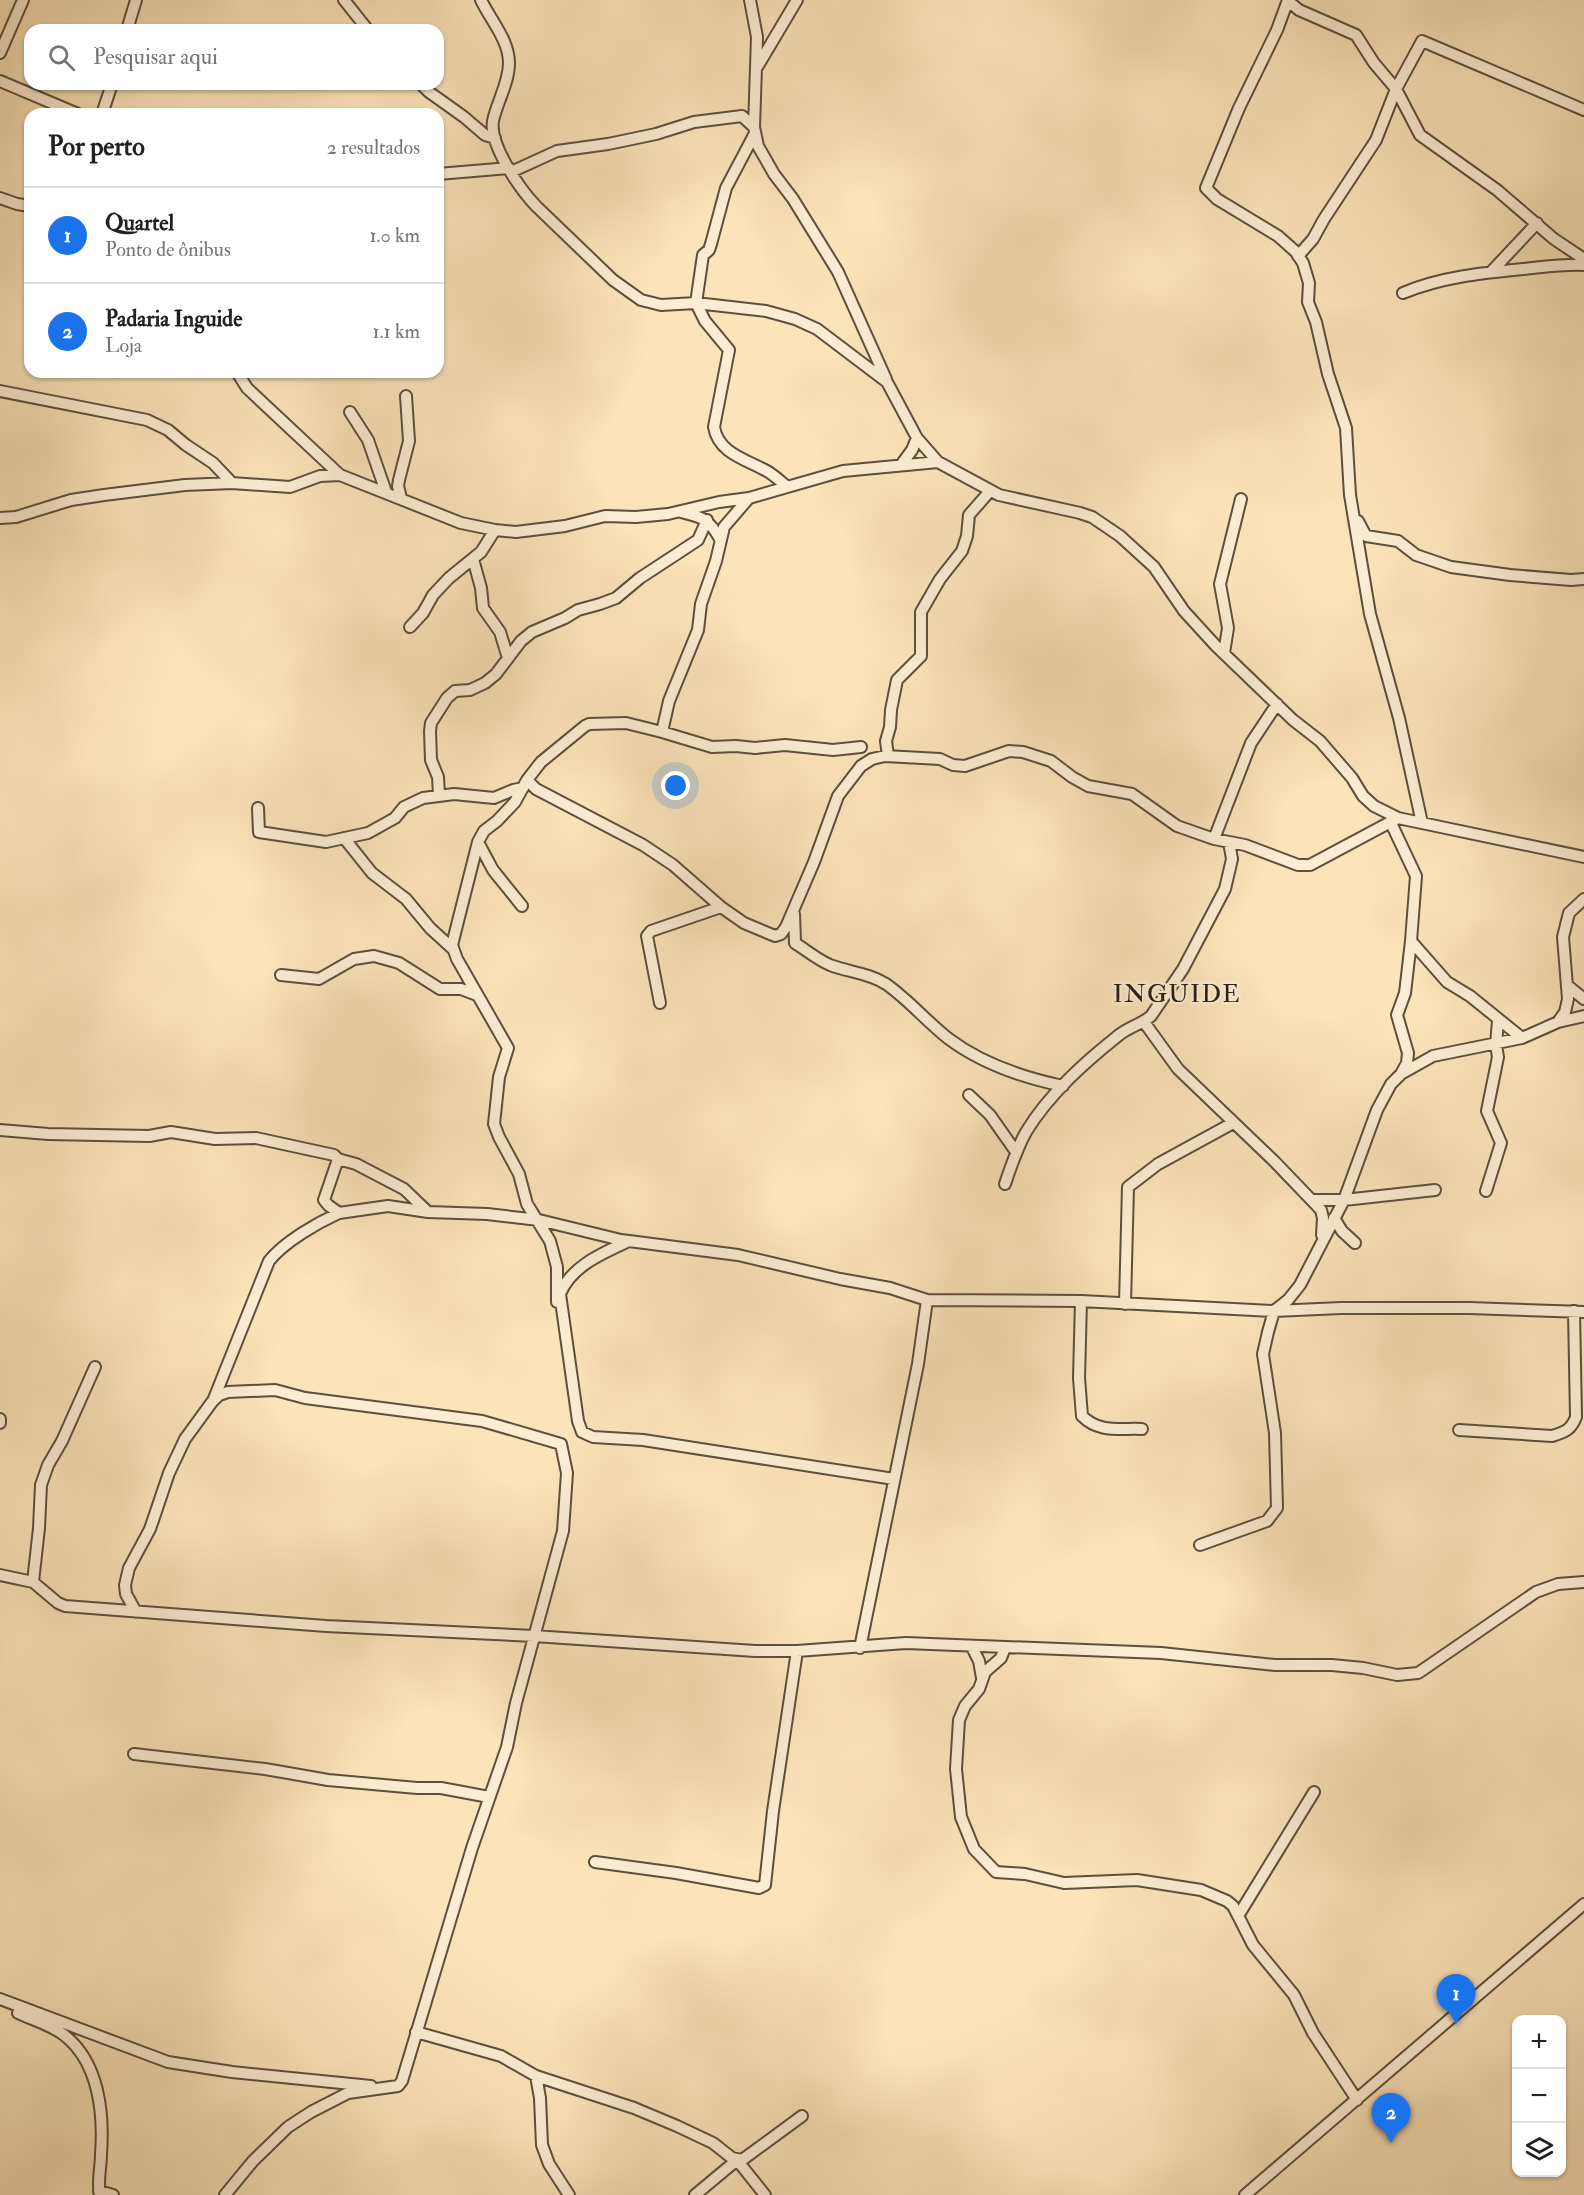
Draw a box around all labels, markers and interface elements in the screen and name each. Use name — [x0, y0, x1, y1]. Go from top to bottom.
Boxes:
search box — [24, 24, 444, 90]
icon: search — [45, 41, 78, 74]
text: Pesquisar aqui — [93, 43, 218, 71]
text: Por perto — [48, 131, 145, 163]
text: 2 resultados — [327, 135, 420, 160]
text: Quartel — [105, 209, 174, 237]
text: 1 — [64, 223, 71, 248]
text: 1.0 km — [369, 223, 420, 248]
text: Ponto de ônibus — [105, 237, 231, 262]
text: Padaria Inguide — [105, 305, 242, 333]
text: 2 — [62, 319, 73, 344]
text: 1.1 km — [373, 319, 420, 344]
text: Loja — [105, 333, 142, 358]
your location — [661, 771, 690, 800]
district label: INGUIDE — [1113, 979, 1241, 1010]
pin: 1 — [1436, 1974, 1476, 2024]
map controls — [1512, 2015, 1566, 2177]
button: + — [1512, 2015, 1566, 2069]
button: − — [1512, 2069, 1566, 2123]
pin: 2 — [1372, 2094, 1410, 2143]
button: layers — [1512, 2123, 1566, 2177]

